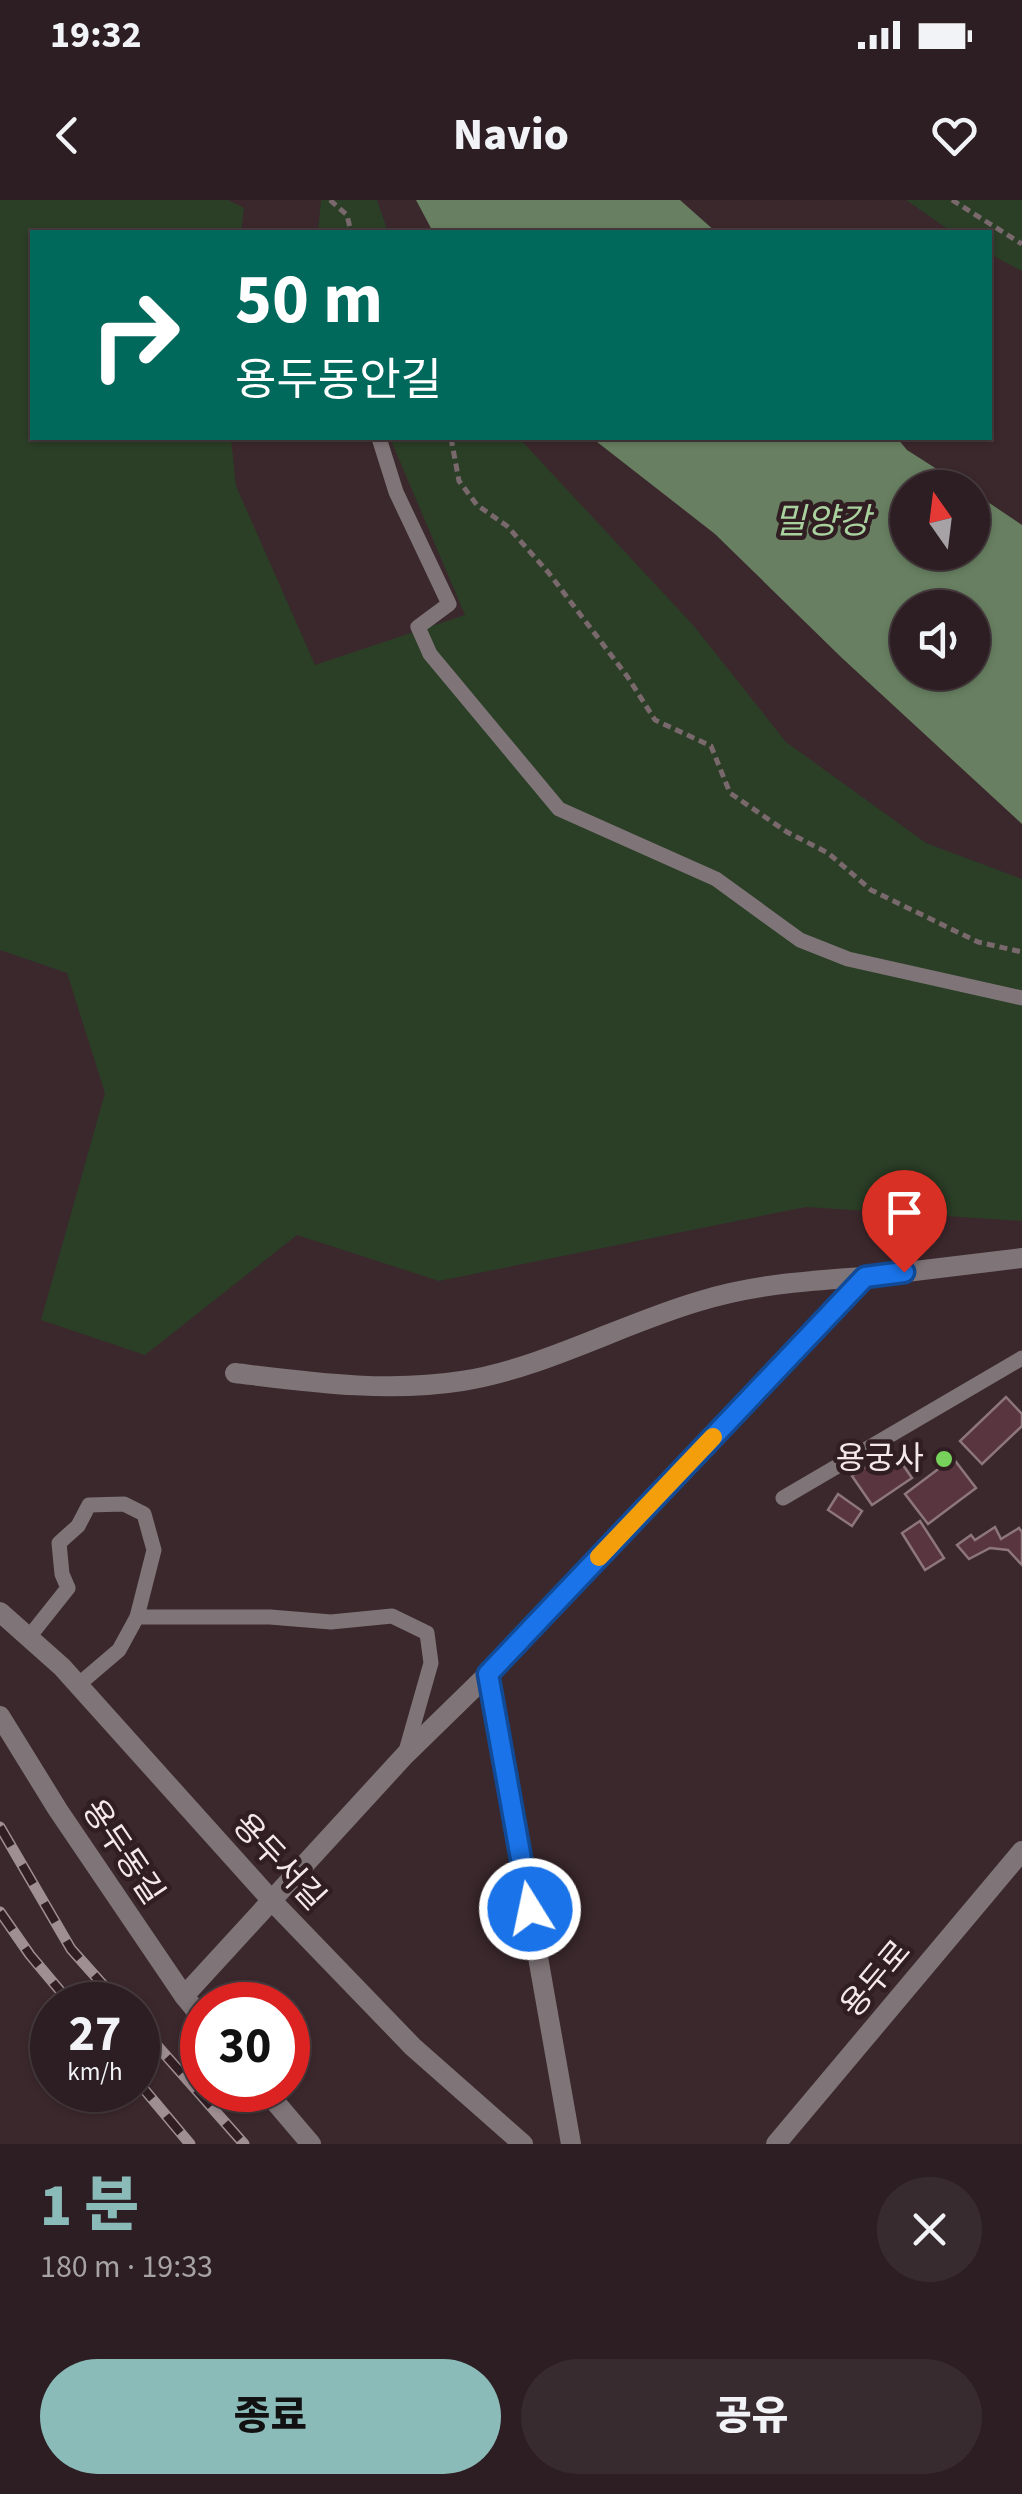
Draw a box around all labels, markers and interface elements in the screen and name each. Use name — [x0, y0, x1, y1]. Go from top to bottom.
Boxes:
text: 19:32 — [50, 8, 142, 62]
text: Navio — [453, 103, 569, 167]
icon: back — [40, 108, 95, 163]
icon: heart — [927, 108, 982, 163]
text: 50 m — [235, 250, 383, 350]
icon: right — [70, 270, 200, 400]
text: 용두동안길 — [235, 349, 442, 413]
north arrow — [890, 470, 990, 570]
map controls — [890, 470, 990, 690]
water label: 밀양강 — [774, 497, 875, 547]
button: sound — [890, 590, 990, 690]
pin — [862, 1170, 947, 1273]
icon: arrive — [877, 1185, 932, 1240]
place label: 용궁사 — [836, 1436, 924, 1482]
marker: 용궁사 — [933, 1448, 955, 1470]
street label: 용두동길 — [71, 1790, 175, 1914]
street label: 용두서길 — [222, 1803, 336, 1921]
position arrow — [478, 1857, 582, 1961]
street label: 용두로 — [830, 1930, 922, 2028]
speed limit sign: 30 — [180, 1982, 310, 2112]
text: 27 — [69, 1999, 121, 2070]
text: km/h — [67, 2054, 123, 2090]
text: 1 분 — [40, 2164, 139, 2249]
button: close — [877, 2177, 982, 2282]
text: 180 m · 19:33 — [40, 2244, 213, 2290]
button: 종료 — [40, 2359, 501, 2474]
button: 공유 — [521, 2359, 982, 2474]

